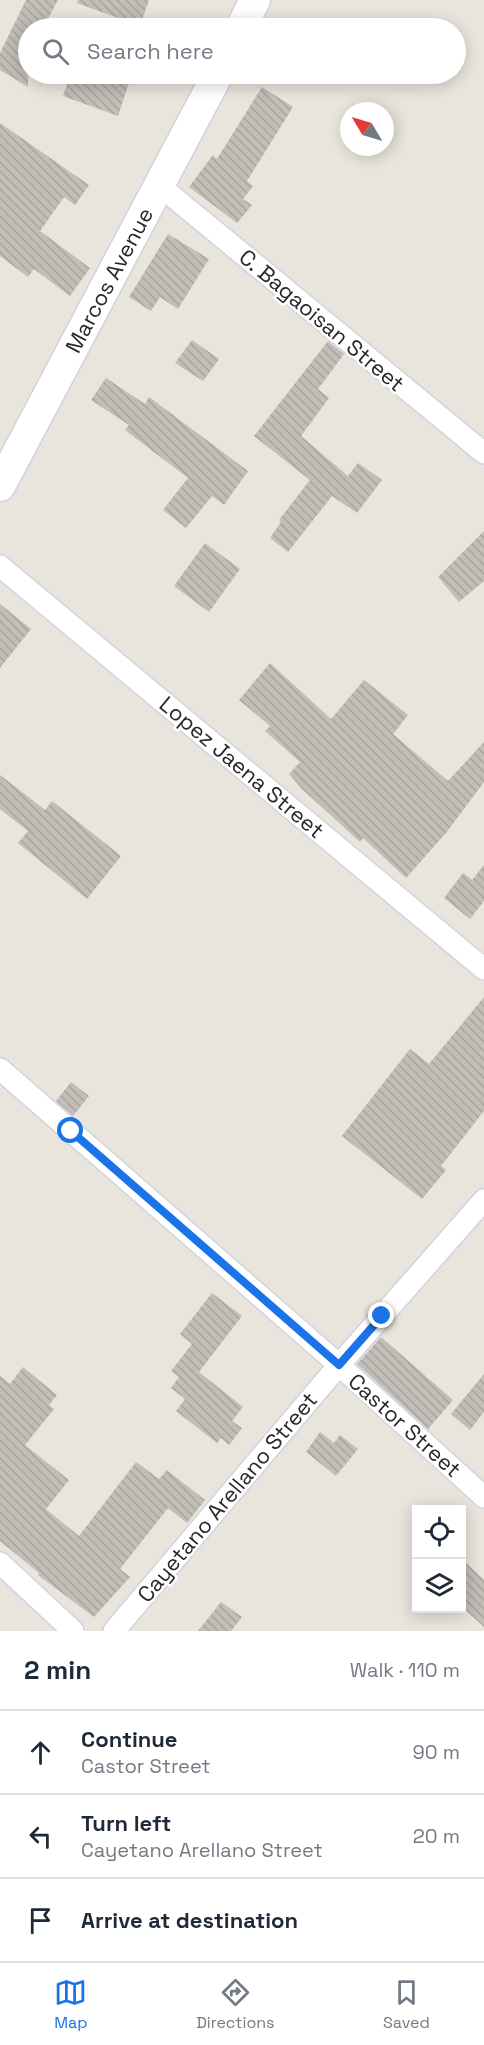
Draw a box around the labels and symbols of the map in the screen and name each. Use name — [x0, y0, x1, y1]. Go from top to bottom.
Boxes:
north arrow — [340, 102, 394, 156]
street label: Marcos Avenue — [59, 202, 159, 358]
street label: C. Bagaoisan Street — [234, 243, 410, 397]
street label: Lopez Jaena Street — [154, 690, 330, 844]
route start — [57, 1117, 83, 1143]
route end — [368, 1302, 394, 1328]
street label: Castor Street — [343, 1367, 467, 1483]
street label: Cayetano Arellano Street — [131, 1386, 323, 1608]

